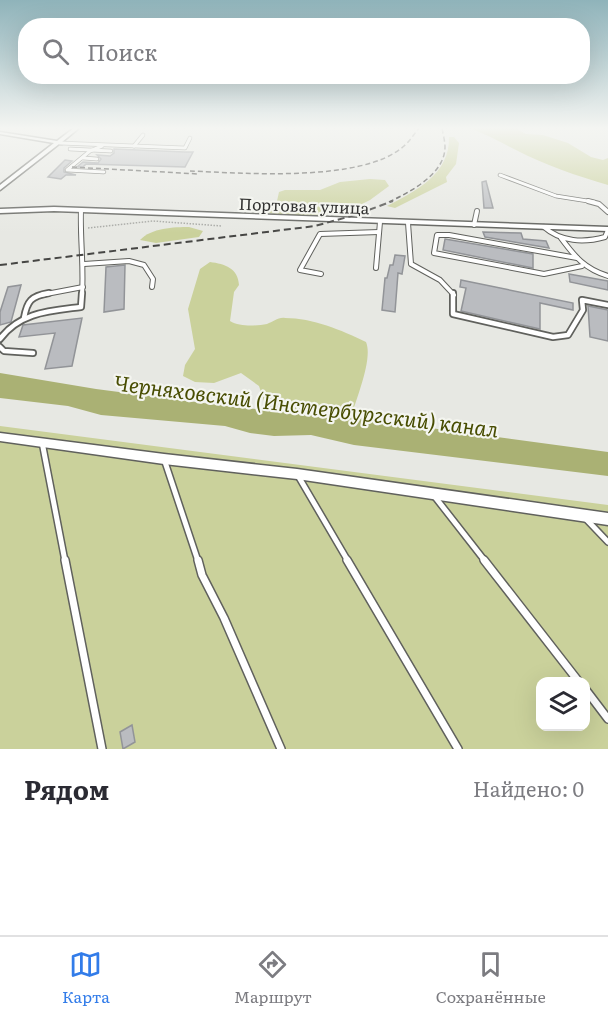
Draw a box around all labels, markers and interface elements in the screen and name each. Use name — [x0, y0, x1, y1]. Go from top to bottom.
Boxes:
search box — [18, 18, 590, 84]
icon: search — [39, 35, 72, 68]
text: Поиск — [87, 35, 157, 68]
street label: Портовая улица — [238, 191, 370, 219]
water label: Черняховский (Инстербургский) канал — [112, 366, 501, 444]
map controls — [536, 677, 590, 731]
button: layers — [536, 677, 590, 731]
text: Рядом — [24, 769, 109, 808]
text: Найдено: 0 — [473, 773, 584, 803]
tab: Карта — [62, 948, 110, 1008]
tab: Маршрут — [234, 948, 312, 1008]
tab: Сохранённые — [436, 948, 546, 1008]

